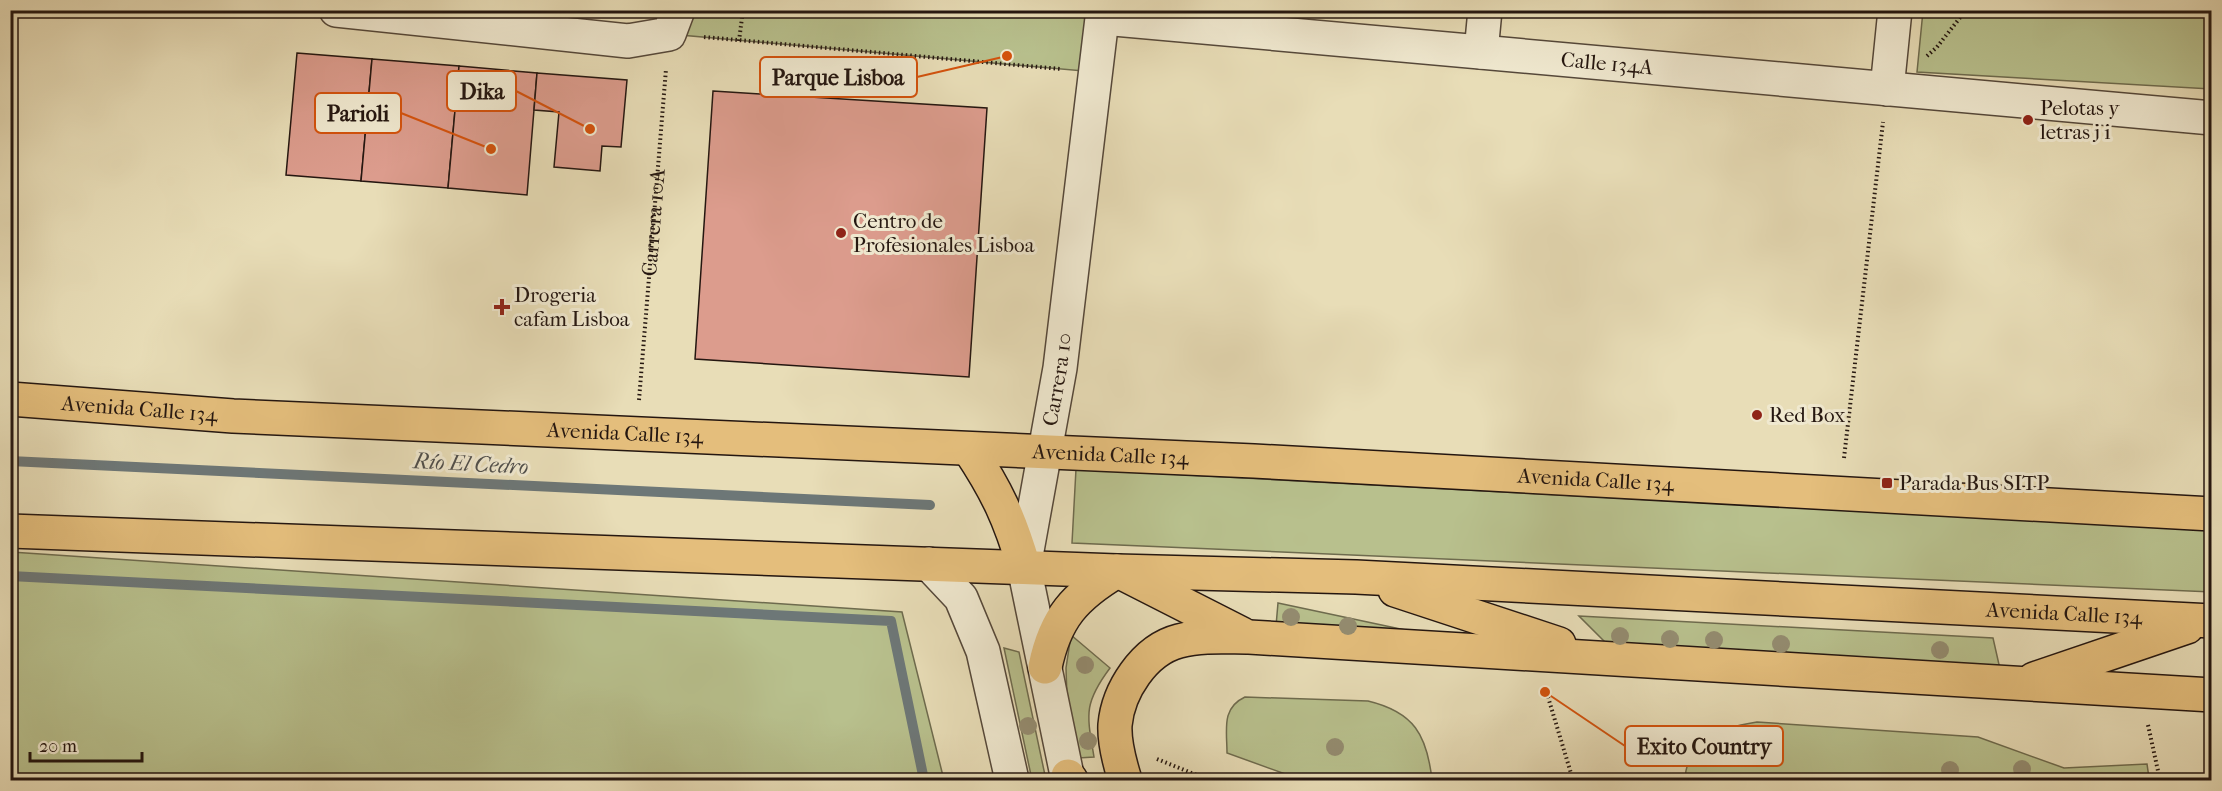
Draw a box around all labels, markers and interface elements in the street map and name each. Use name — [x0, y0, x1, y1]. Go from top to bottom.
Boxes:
street label: Calle 134A — [1560, 47, 1654, 80]
callout: Parque Lisboa — [760, 57, 917, 97]
text: Parque Lisboa — [772, 65, 905, 91]
callout: Dika — [447, 71, 516, 111]
text: Dika — [460, 79, 505, 105]
callout: Parioli — [315, 93, 401, 133]
place label: Pelotas y letras j i — [2039, 96, 2120, 144]
text: Parioli — [327, 101, 390, 127]
marker: Pelotas y letras j i — [2021, 113, 2035, 127]
street label: Carrera 10A — [637, 168, 670, 277]
place label: Centro de Profesionales Lisboa — [853, 209, 1035, 257]
marker: Centro de Profesionales Lisboa — [834, 226, 848, 240]
place label: Drogeria cafam Lisboa — [514, 283, 630, 331]
marker: Drogeria cafam Lisboa — [495, 300, 509, 314]
street label: Carrera 10 — [1038, 331, 1076, 428]
street label: Avenida Calle 134 — [60, 391, 219, 427]
place label: Red Box — [1769, 403, 1845, 427]
marker: Red Box — [1750, 408, 1764, 422]
street label: Avenida Calle 134 — [545, 418, 704, 449]
street label: Avenida Calle 134 — [1031, 439, 1190, 470]
water label: Río El Cedro — [411, 448, 529, 480]
street label: Avenida Calle 134 — [1516, 464, 1675, 496]
place label: Parada Bus SITP — [1899, 471, 2049, 495]
marker: Parada Bus SITP — [1880, 476, 1894, 490]
street label: Avenida Calle 134 — [1985, 597, 2144, 629]
scale bar — [30, 725, 142, 763]
callout: Exito Country — [1625, 726, 1783, 766]
text: Exito Country — [1637, 734, 1773, 760]
text: 20 m — [39, 736, 77, 757]

